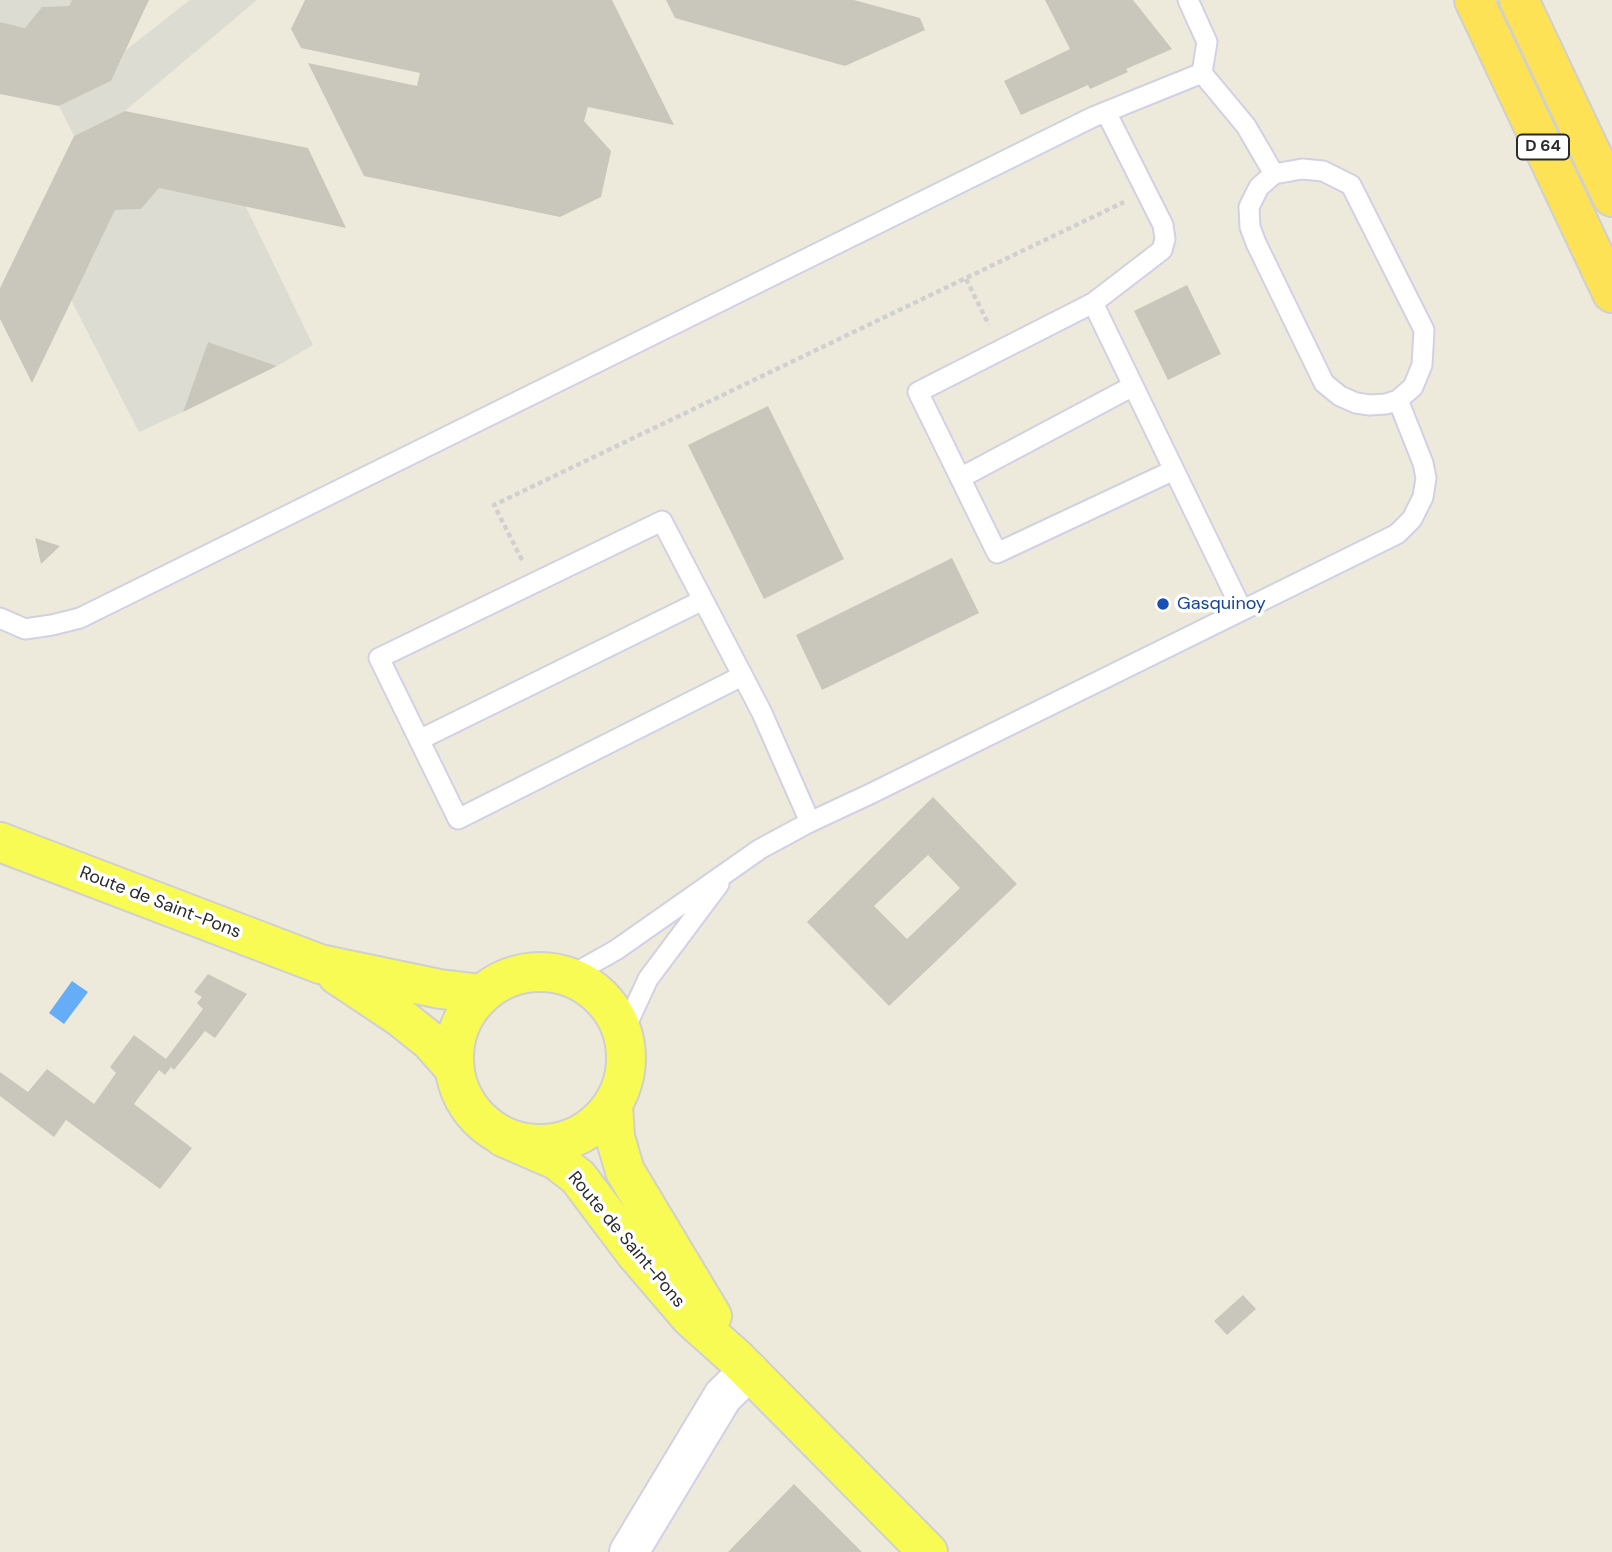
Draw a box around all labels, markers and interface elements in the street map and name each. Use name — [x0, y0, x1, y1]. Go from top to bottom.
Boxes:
road number: D 64 — [1517, 134, 1569, 160]
place label: Gasquinoy — [1177, 593, 1266, 615]
marker: Gasquinoy — [1155, 596, 1171, 612]
street label: Route de Saint-Pons — [76, 862, 244, 944]
street label: Route de Saint-Pons — [563, 1168, 689, 1312]

